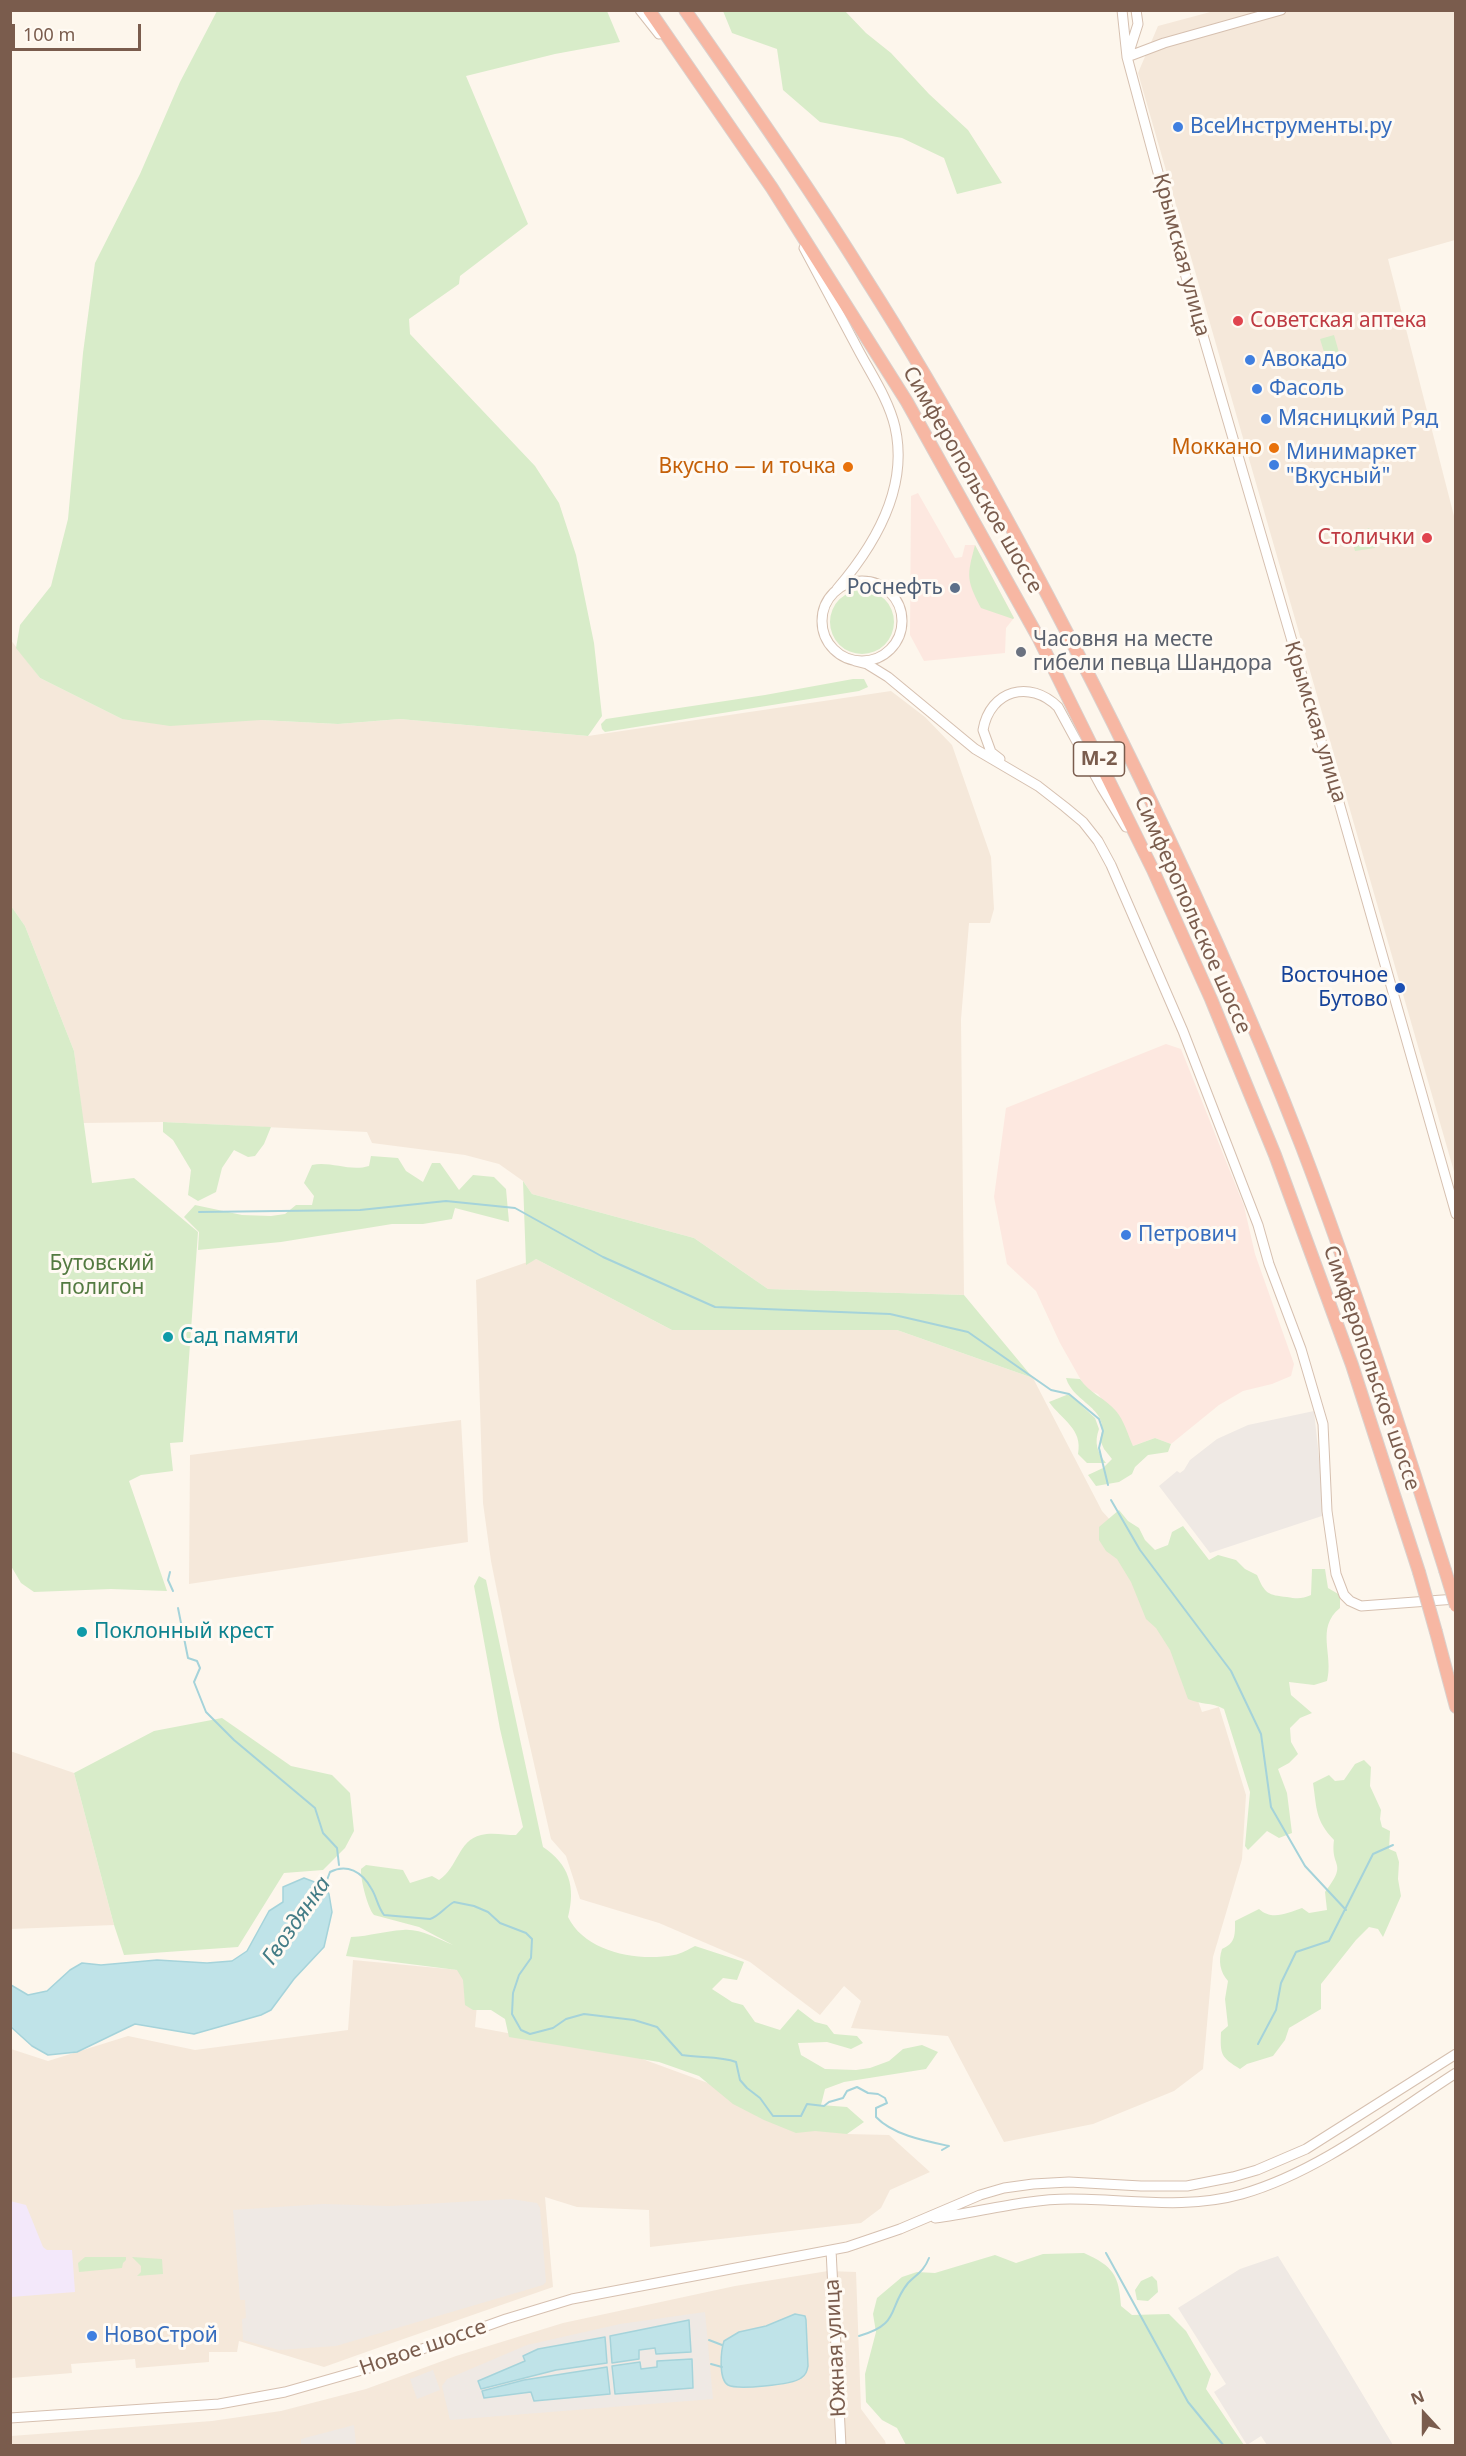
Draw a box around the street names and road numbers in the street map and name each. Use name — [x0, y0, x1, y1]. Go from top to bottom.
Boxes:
street label: Крымская улица — [1147, 171, 1215, 339]
street label: Симферопольское шоссе — [897, 362, 1047, 598]
street label: Крымская улица — [1278, 638, 1352, 806]
road number: М-2 — [1074, 742, 1124, 776]
street label: Симферопольское шоссе — [1128, 792, 1256, 1038]
street label: Симферопольское шоссе — [1317, 1242, 1425, 1494]
street label: Южная улица — [820, 2278, 852, 2418]
street label: Новое шоссе — [356, 2315, 490, 2381]

